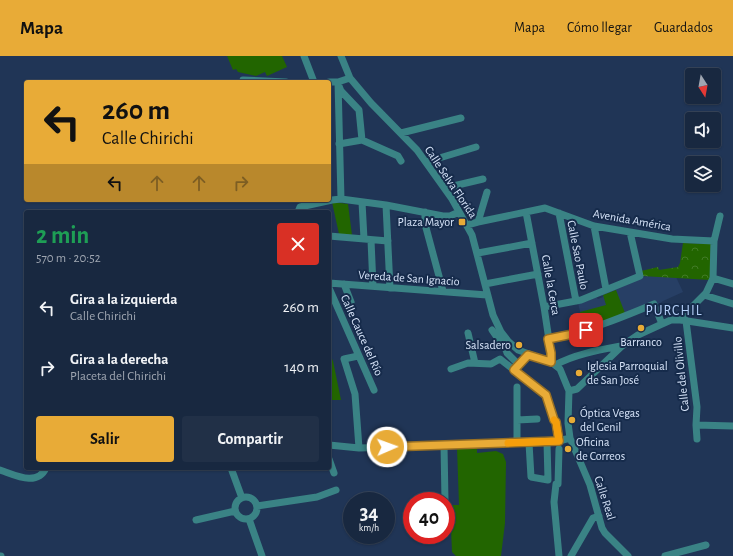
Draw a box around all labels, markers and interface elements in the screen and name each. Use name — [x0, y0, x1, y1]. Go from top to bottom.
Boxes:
text: Mapa — [20, 19, 63, 38]
text: Mapa — [514, 21, 545, 35]
text: Cómo llegar — [567, 21, 632, 35]
text: Guardados — [654, 21, 713, 35]
north arrow — [685, 68, 721, 104]
map controls — [685, 68, 721, 192]
icon: left — [36, 96, 88, 148]
text: 260 m — [102, 97, 170, 125]
button: sound — [685, 112, 721, 148]
text: Calle Chirichi — [102, 130, 194, 148]
street label: Calle Selva Florida — [423, 144, 480, 221]
button: layers — [685, 156, 721, 192]
icon: left — [104, 172, 126, 194]
icon: ahead — [146, 172, 168, 194]
icon: ahead — [188, 172, 210, 194]
icon: right — [230, 172, 252, 194]
street label: Avenida América — [592, 207, 672, 233]
place label: Plaza Mayor — [397, 216, 454, 229]
marker: Plaza Mayor — [457, 217, 467, 227]
street label: Calle Sao Paulo — [565, 219, 591, 291]
button: close — [277, 223, 319, 265]
text: 2 min — [36, 224, 89, 248]
text: 570 m · 20:52 — [36, 252, 101, 265]
street label: Calle la Cerca — [540, 254, 562, 317]
street label: Vereda de San Ignacio — [358, 268, 460, 288]
text: Gira a la izquierda — [70, 292, 177, 307]
street label: Calle Cauce del Río — [339, 293, 385, 377]
icon: left — [36, 297, 58, 319]
text: 260 m — [283, 300, 319, 315]
district label: PURCHIL — [645, 304, 703, 318]
text: Calle Chirichi — [70, 310, 136, 323]
pin — [569, 313, 603, 347]
icon: arrive — [575, 319, 597, 341]
marker: Barranco — [636, 323, 646, 333]
place label: Barranco — [620, 336, 662, 348]
street label: Calle del Olivillo — [671, 336, 691, 412]
place label: Salsadero — [466, 339, 511, 351]
marker: Salsadero — [514, 340, 524, 350]
text: Gira a la derecha — [70, 352, 169, 367]
icon: right — [36, 357, 58, 379]
text: 140 m — [284, 360, 319, 375]
place label: Iglesia Parroquial de San José — [587, 360, 668, 386]
marker: Iglesia Parroquial de San José — [574, 368, 584, 378]
text: Placeta del Chirichi — [70, 370, 166, 383]
place label: Óptica Vegas del Genil — [580, 406, 640, 433]
marker: Óptica Vegas del Genil — [567, 415, 577, 425]
button: Salir — [36, 416, 174, 462]
button: Compartir — [182, 416, 319, 462]
position arrow — [366, 426, 408, 468]
place label: Oficina de Correos — [576, 436, 625, 462]
marker: Oficina de Correos — [563, 444, 573, 454]
street label: Calle Real — [592, 475, 618, 521]
speed limit sign: 40 — [403, 492, 455, 544]
text: 34 — [360, 503, 378, 523]
text: km/h — [359, 523, 379, 533]

